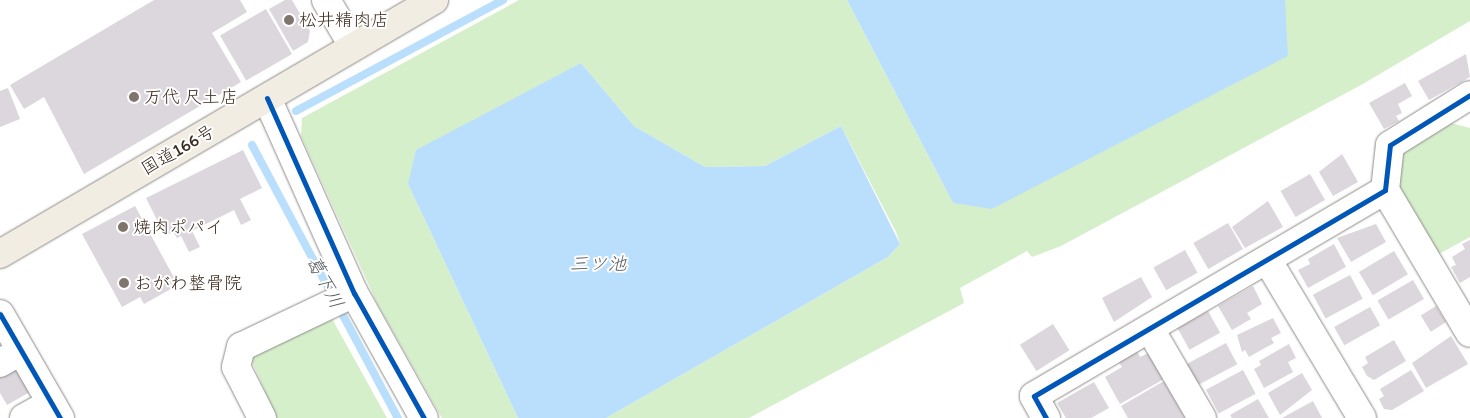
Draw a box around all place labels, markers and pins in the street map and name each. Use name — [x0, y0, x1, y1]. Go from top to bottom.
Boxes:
place label: 松井精肉店 — [299, 9, 389, 31]
marker: 松井精肉店 — [283, 14, 295, 26]
place label: 万代 尺土店 — [144, 86, 238, 108]
marker: 万代 尺土店 — [128, 91, 140, 103]
place label: 焼肉ポパイ — [133, 216, 223, 238]
marker: 焼肉ポパイ — [117, 221, 129, 233]
place label: おがわ整骨院 — [134, 272, 242, 294]
marker: おがわ整骨院 — [118, 277, 130, 289]

